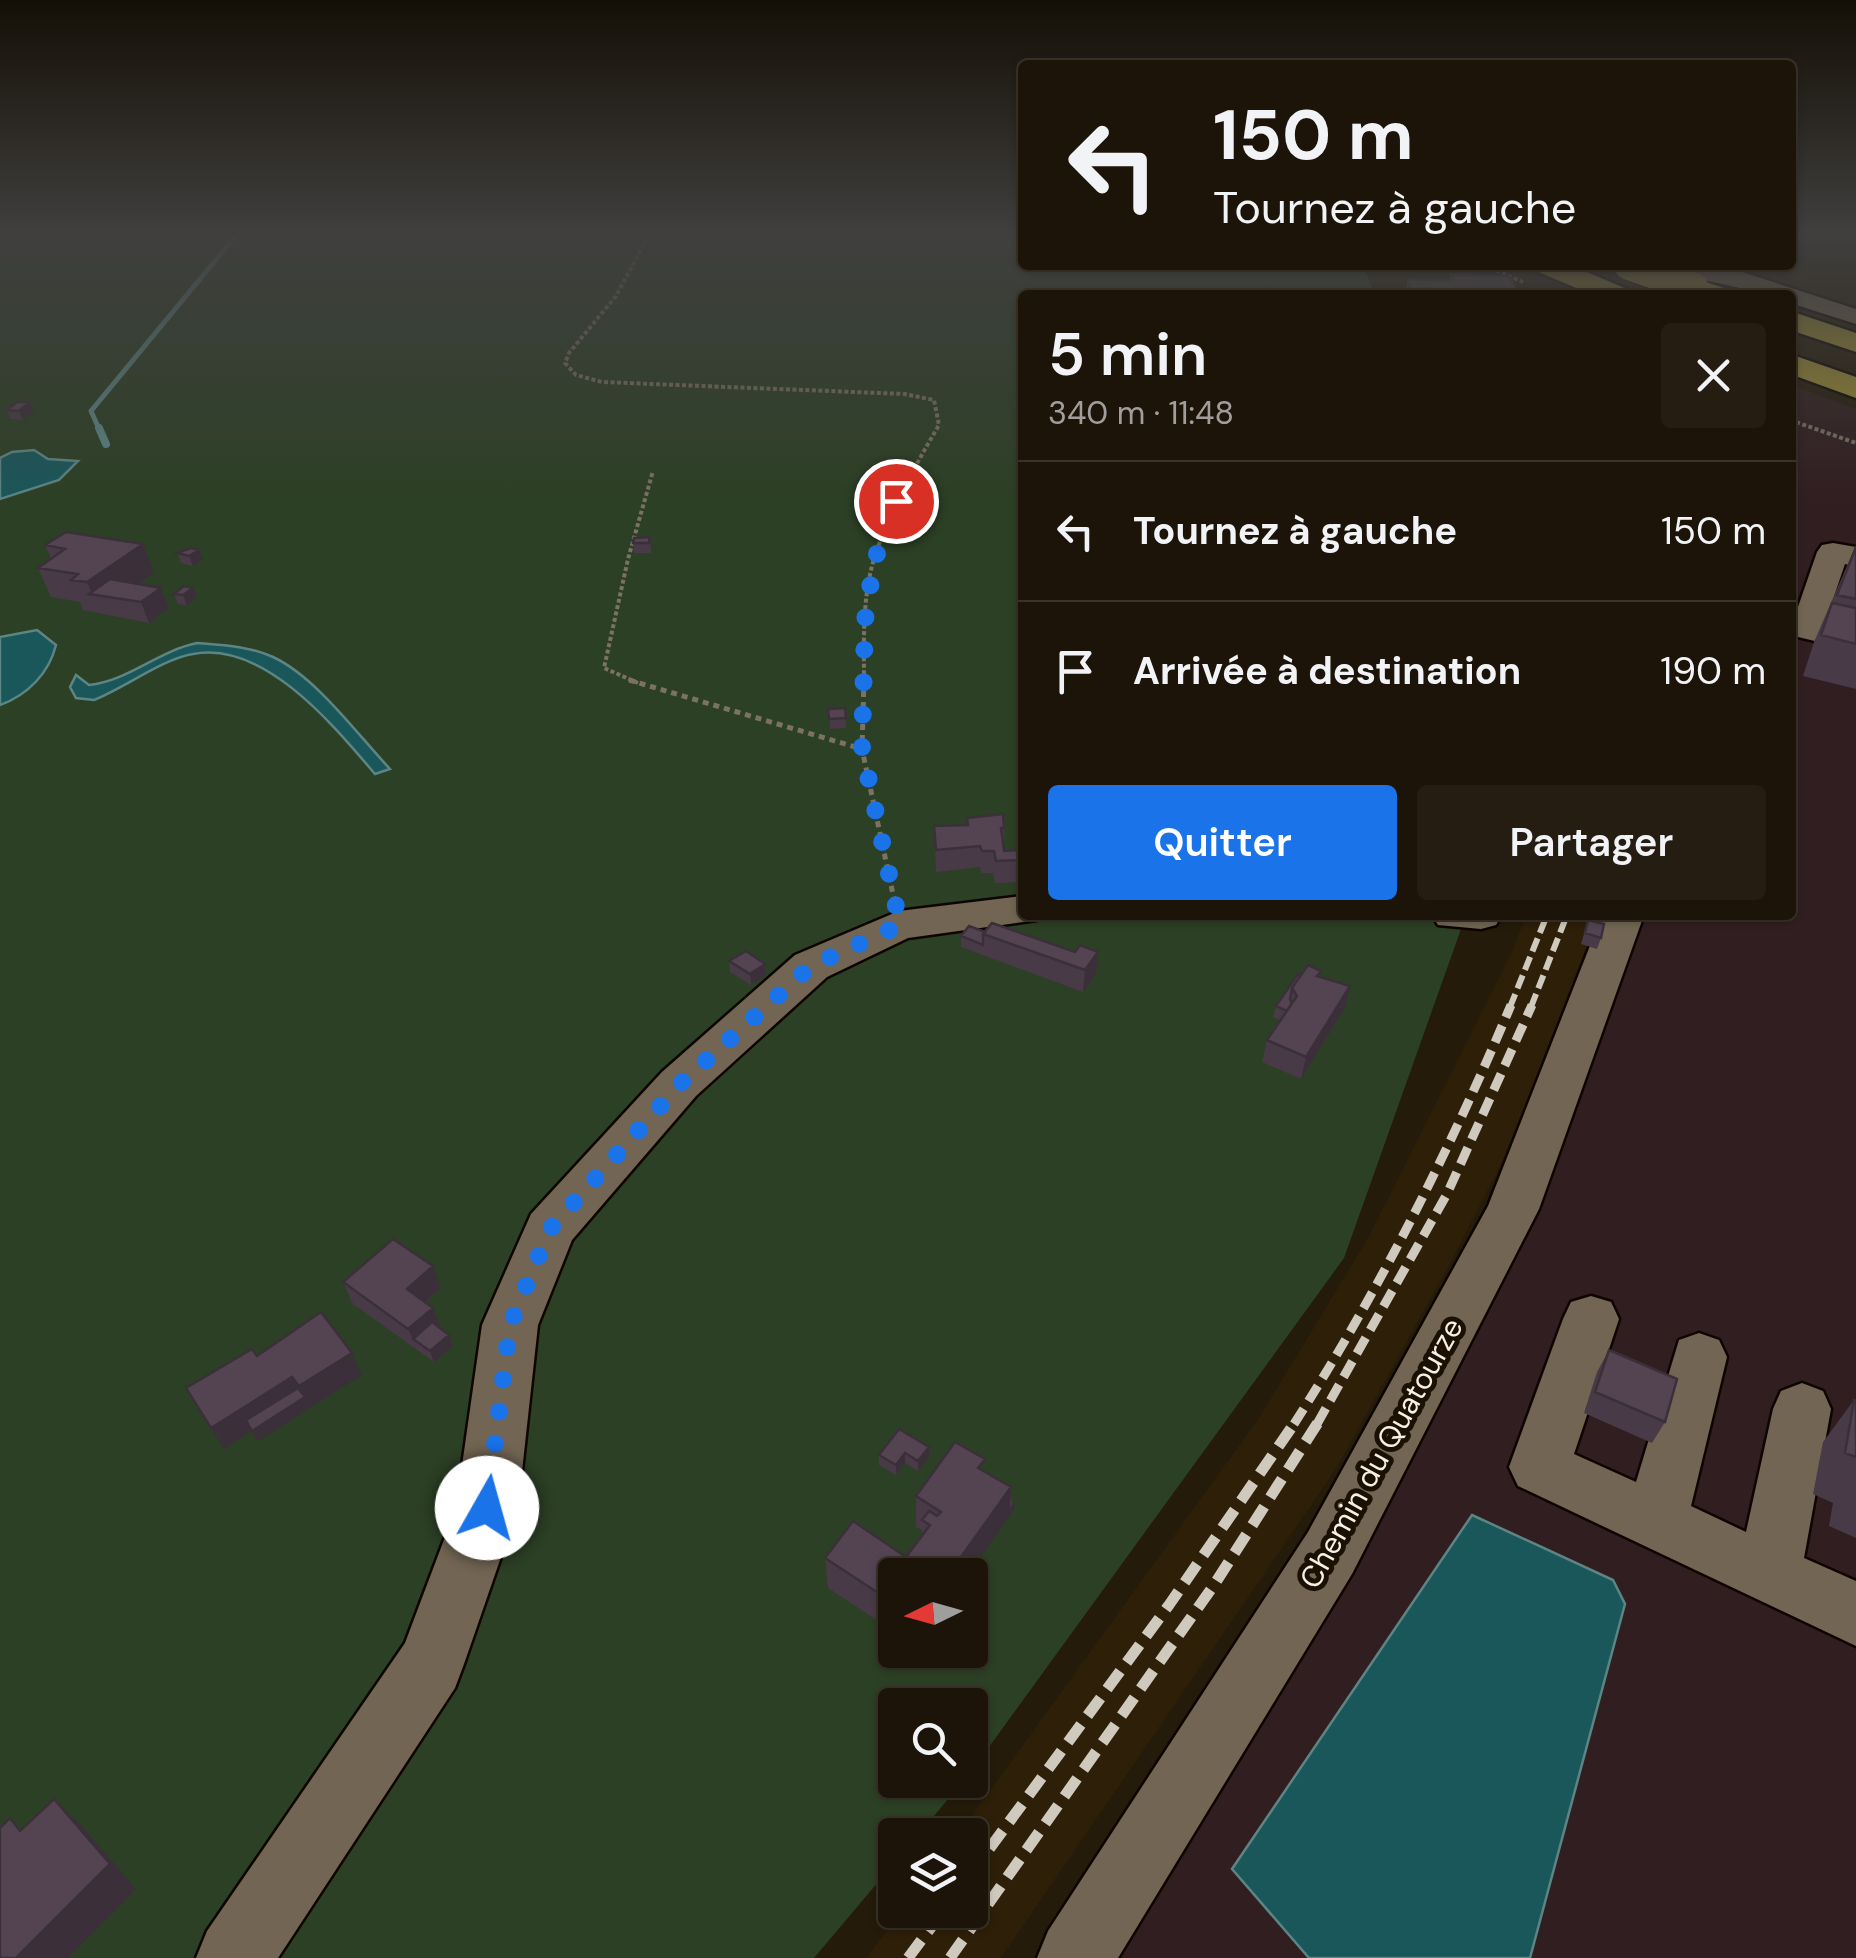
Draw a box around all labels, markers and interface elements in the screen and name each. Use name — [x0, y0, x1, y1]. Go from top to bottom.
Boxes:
text: 150 m — [1213, 90, 1414, 181]
icon: left — [1048, 100, 1178, 230]
text: Tournez à gauche — [1213, 178, 1576, 237]
text: 5 min — [1048, 315, 1207, 394]
button: close — [1661, 323, 1766, 428]
text: 340 m · 11:48 — [1048, 392, 1234, 434]
pin — [854, 459, 939, 544]
icon: arrive — [869, 474, 924, 529]
icon: left — [1048, 504, 1103, 559]
text: Tournez à gauche — [1133, 506, 1457, 556]
text: 150 m — [1661, 506, 1766, 556]
icon: arrive — [1048, 644, 1103, 699]
text: Arrivée à destination — [1133, 646, 1521, 696]
text: 190 m — [1660, 646, 1766, 696]
button: Quitter — [1048, 785, 1397, 900]
button: Partager — [1417, 785, 1766, 900]
street label: Chemin du Quatourze — [1290, 1311, 1472, 1595]
position arrow — [435, 1456, 539, 1560]
north arrow — [878, 1558, 988, 1668]
map controls — [878, 1558, 988, 1928]
button: search — [878, 1688, 988, 1798]
button: layers — [878, 1818, 988, 1928]

